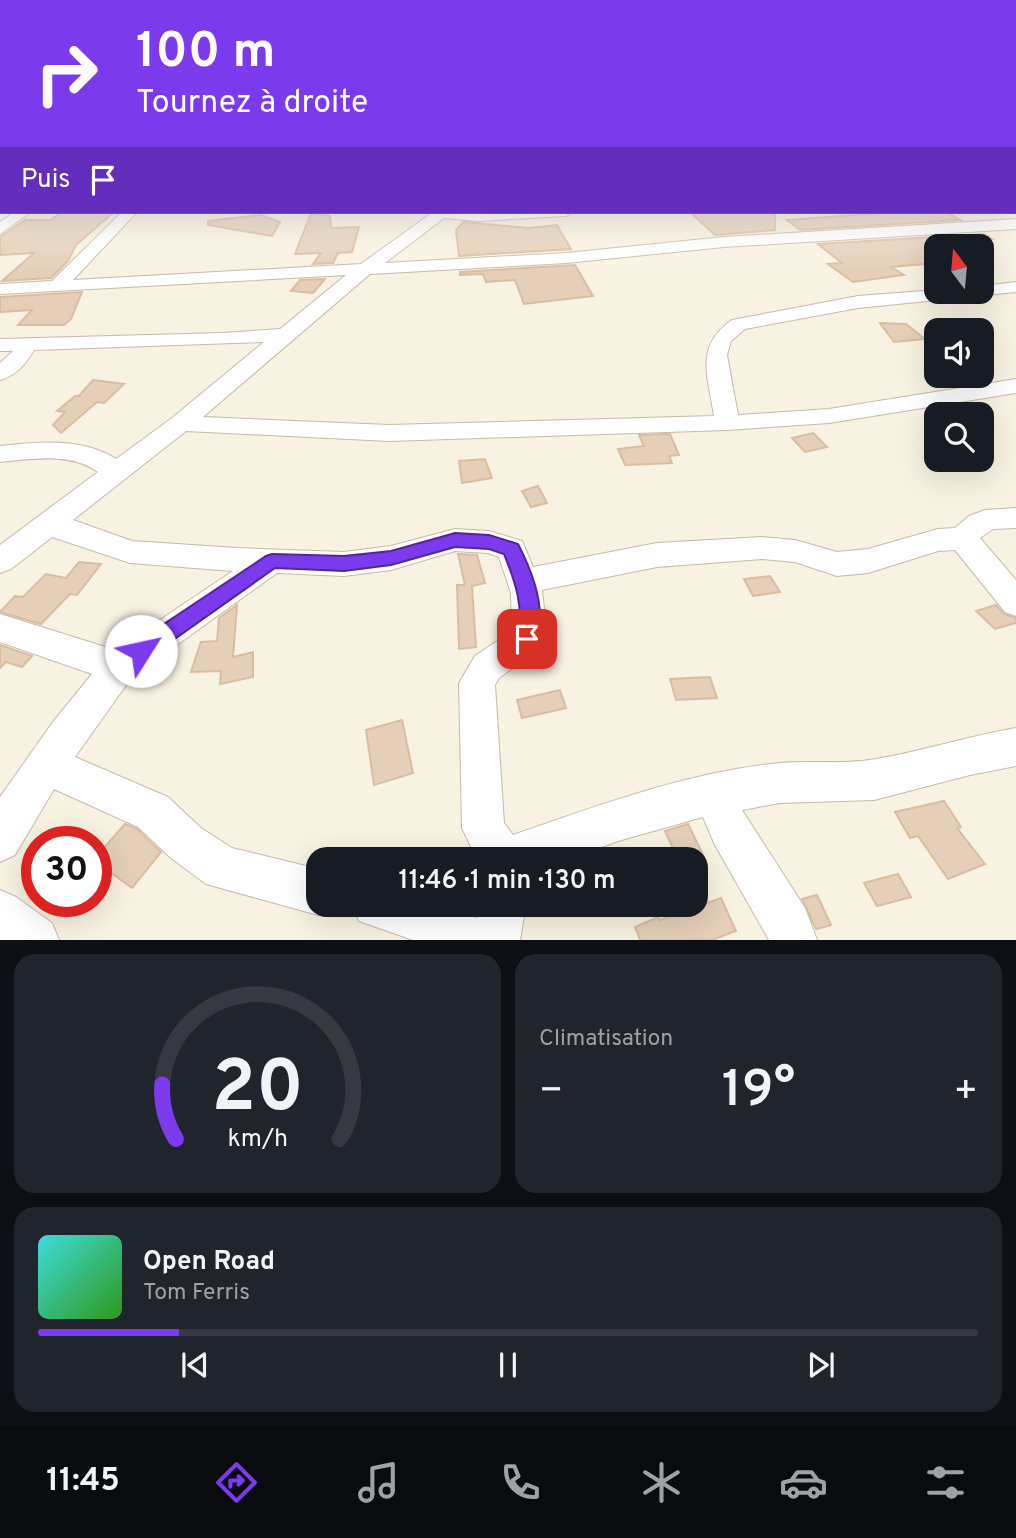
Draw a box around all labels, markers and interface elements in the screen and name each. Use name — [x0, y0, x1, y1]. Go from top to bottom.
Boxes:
text: 100 m — [136, 23, 275, 85]
icon: right — [21, 28, 112, 119]
text: Tournez à droite — [136, 84, 368, 124]
icon: arrive — [84, 161, 122, 199]
text: Puis — [21, 164, 70, 197]
north arrow — [924, 234, 994, 304]
map controls — [924, 234, 994, 472]
button: sound — [924, 318, 994, 388]
button: search — [924, 402, 994, 472]
pin — [497, 609, 557, 669]
position arrow — [104, 614, 178, 688]
icon: arrive — [508, 620, 546, 658]
speed limit sign: 30 — [21, 826, 112, 917]
text: 11:46 · 1 min · 130 m — [399, 865, 615, 898]
text: Climatisation — [539, 1025, 673, 1054]
text: 20 — [211, 1046, 304, 1138]
text: 19° — [722, 1059, 795, 1125]
text: − — [539, 1068, 564, 1117]
text: + — [953, 1068, 978, 1117]
text: km/h — [227, 1124, 288, 1156]
text: Open Road — [143, 1246, 275, 1279]
text: Tom Ferris — [143, 1279, 250, 1308]
icon: previous — [176, 1346, 214, 1384]
icon: pause — [489, 1346, 527, 1384]
icon: next — [802, 1346, 840, 1384]
icon: directions — [212, 1458, 261, 1507]
icon: music — [354, 1458, 403, 1507]
icon: phone — [496, 1458, 545, 1507]
icon: climate — [637, 1458, 686, 1507]
icon: car — [779, 1458, 828, 1507]
icon: filters — [921, 1458, 970, 1507]
text: 11:45 — [46, 1462, 120, 1502]

